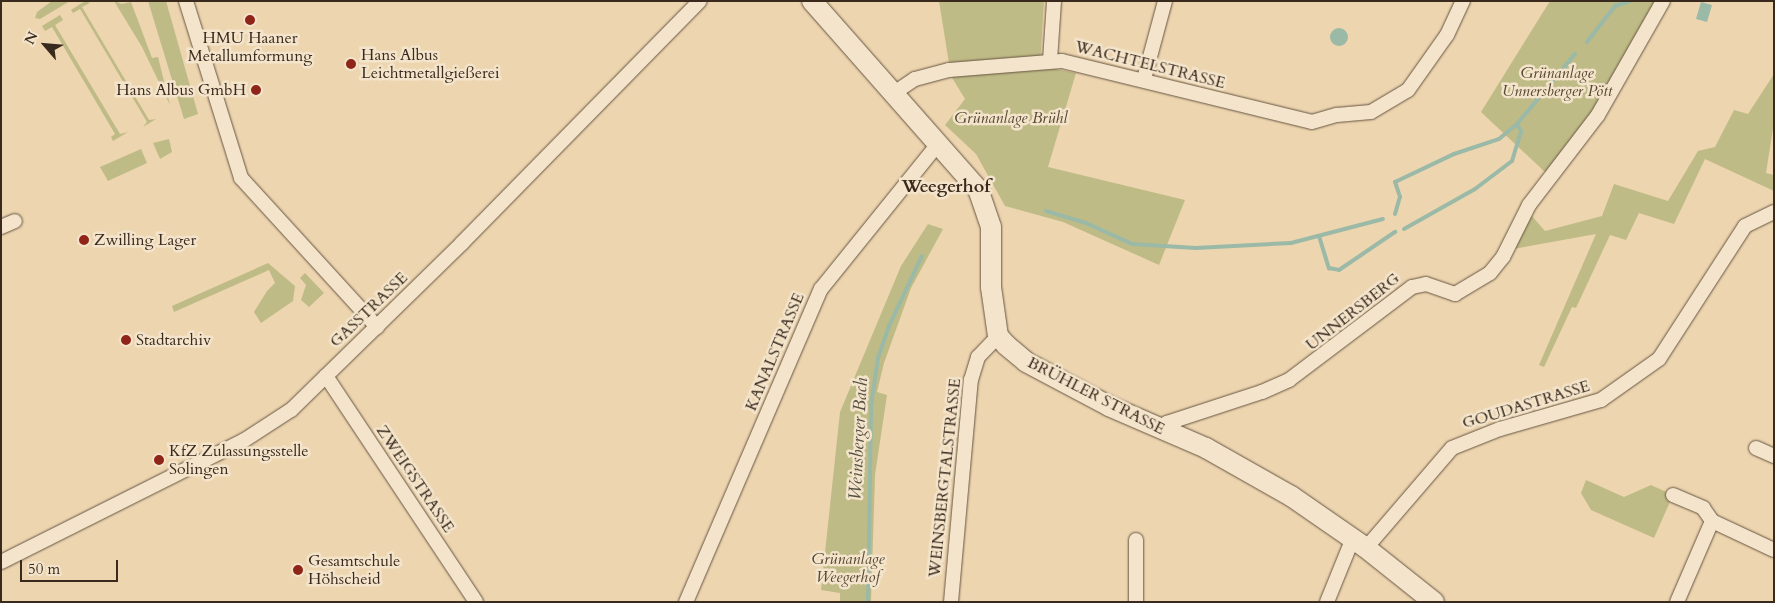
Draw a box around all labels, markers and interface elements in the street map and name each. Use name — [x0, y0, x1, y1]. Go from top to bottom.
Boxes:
marker: HMU Haaner Metallumformung — [244, 14, 256, 26]
north arrow — [20, 20, 70, 70]
text: N — [20, 28, 42, 48]
place label: HMU Haaner Metallumformung — [188, 28, 312, 66]
street label: WACHTELSTRASSE — [1073, 37, 1227, 93]
place label: Hans Albus Leichtmetallgießerei — [361, 45, 500, 83]
marker: Hans Albus Leichtmetallgießerei — [345, 58, 357, 70]
park label: Grünanlage Unnersberger Pött — [1502, 63, 1612, 101]
place label: Hans Albus GmbH — [116, 80, 246, 100]
marker: Hans Albus GmbH — [250, 84, 262, 96]
park label: Grünanlage Brühl — [954, 108, 1068, 128]
district label: Weegerhof — [902, 176, 990, 198]
place label: Zwilling Lager — [94, 230, 196, 250]
marker: Zwilling Lager — [78, 234, 90, 246]
street label: GASSTRASSE — [326, 268, 412, 352]
street label: UNNERSBERG — [1302, 269, 1404, 355]
street label: KANALSTRASSE — [742, 290, 808, 414]
place label: Stadtarchiv — [136, 330, 211, 350]
marker: Stadtarchiv — [120, 334, 132, 346]
street label: BRÜHLER STRASSE — [1024, 353, 1168, 439]
water label: Weinsberger Bach — [845, 377, 873, 501]
street label: WEINSBERGTALSTRASSE — [925, 377, 965, 579]
street label: GOUDASTRASSE — [1460, 377, 1592, 433]
street label: ZWEIGSTRASSE — [372, 422, 458, 536]
place label: KfZ Zulassungsstelle Solingen — [169, 441, 309, 479]
marker: KfZ Zulassungsstelle Solingen — [153, 454, 165, 466]
park label: Grünanlage Weegerhof — [811, 549, 885, 587]
scale bar — [22, 550, 120, 582]
place label: Gesamtschule Höhscheid — [308, 551, 400, 589]
text: 50 m — [28, 559, 60, 579]
marker: Gesamtschule Höhscheid — [292, 564, 304, 576]

